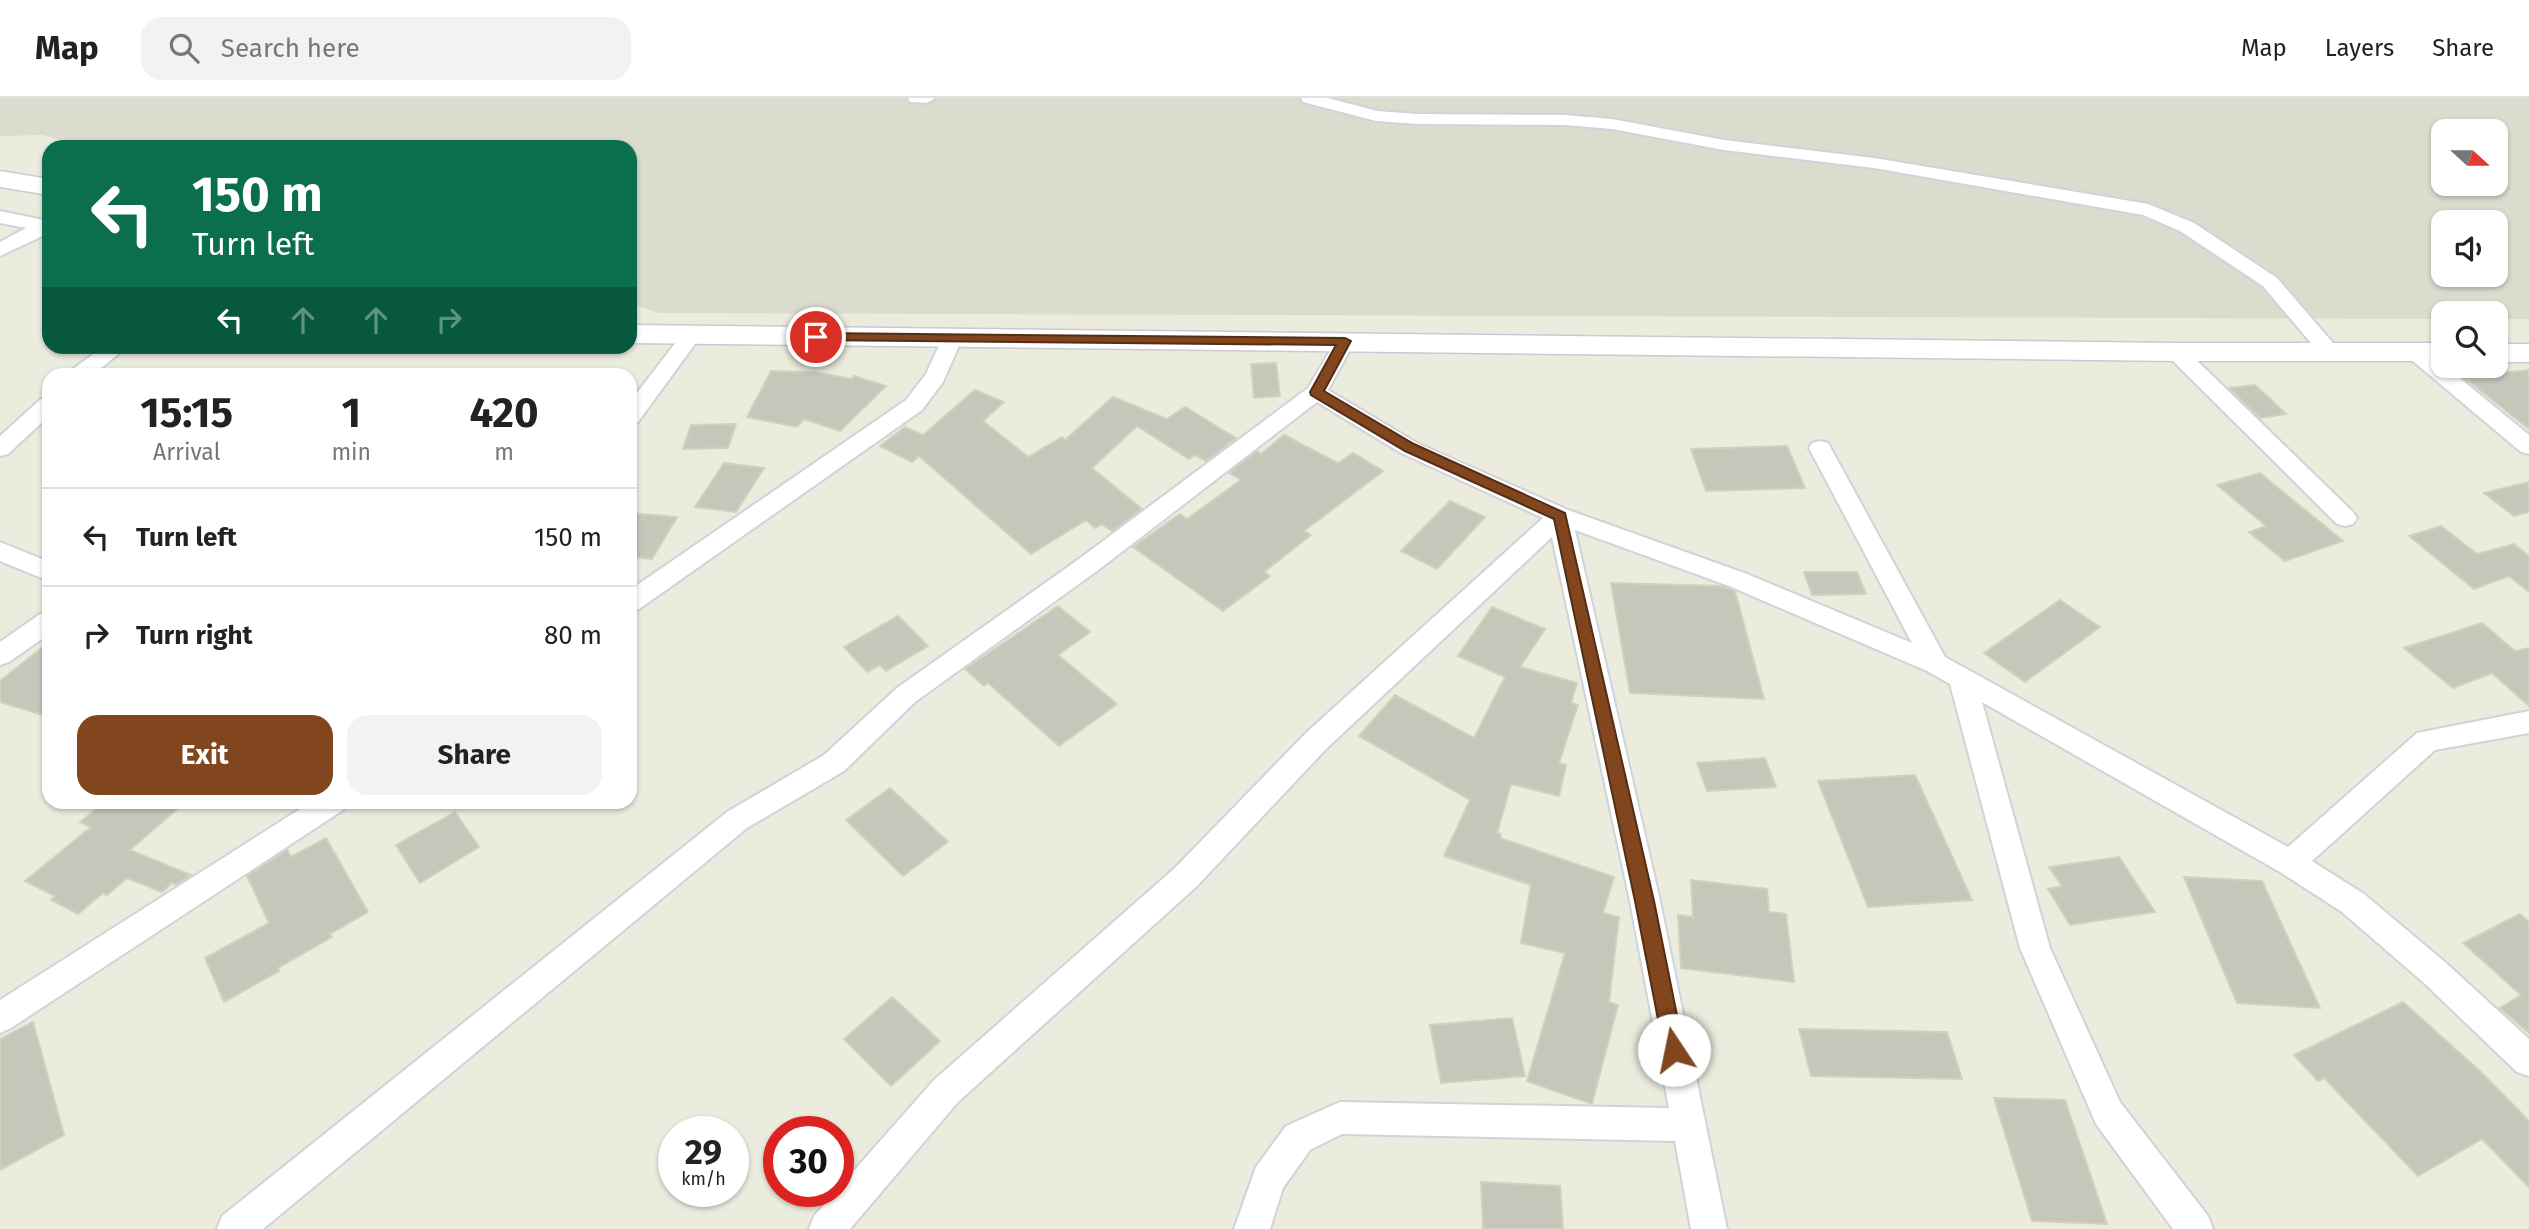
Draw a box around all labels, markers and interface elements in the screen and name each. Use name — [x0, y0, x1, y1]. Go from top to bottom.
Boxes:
search box — [141, 17, 631, 80]
text: Map — [35, 28, 99, 68]
icon: search — [165, 29, 203, 67]
text: Search here — [221, 33, 360, 64]
text: Map — [2241, 34, 2287, 62]
text: Layers — [2325, 34, 2394, 62]
text: Share — [2432, 34, 2494, 62]
north arrow — [2431, 119, 2508, 196]
map controls — [2431, 119, 2508, 378]
text: 150 m — [192, 165, 323, 224]
icon: left — [77, 168, 168, 259]
button: sound — [2431, 210, 2508, 287]
text: Turn left — [192, 225, 314, 263]
icon: left — [211, 301, 249, 339]
icon: ahead — [284, 301, 322, 339]
icon: ahead — [357, 301, 395, 339]
icon: right — [430, 301, 468, 339]
button: search — [2431, 301, 2508, 378]
pin — [786, 307, 846, 367]
icon: arrive — [797, 318, 835, 356]
text: 15:15 — [140, 388, 233, 438]
text: 1 — [341, 388, 361, 438]
text: 420 — [469, 388, 539, 438]
text: Arrival — [153, 438, 220, 466]
text: min — [331, 438, 371, 466]
text: m — [494, 438, 514, 466]
icon: left — [77, 518, 115, 556]
text: Turn left — [136, 522, 237, 553]
text: 150 m — [534, 522, 602, 553]
icon: right — [77, 616, 115, 654]
text: Turn right — [136, 620, 253, 651]
text: 80 m — [544, 620, 602, 651]
button: Exit — [77, 715, 333, 795]
button: Share — [347, 715, 602, 795]
position arrow — [1637, 1013, 1711, 1087]
speed limit sign: 30 — [763, 1116, 854, 1207]
text: 29 — [685, 1131, 722, 1173]
text: km/h — [681, 1168, 726, 1190]

